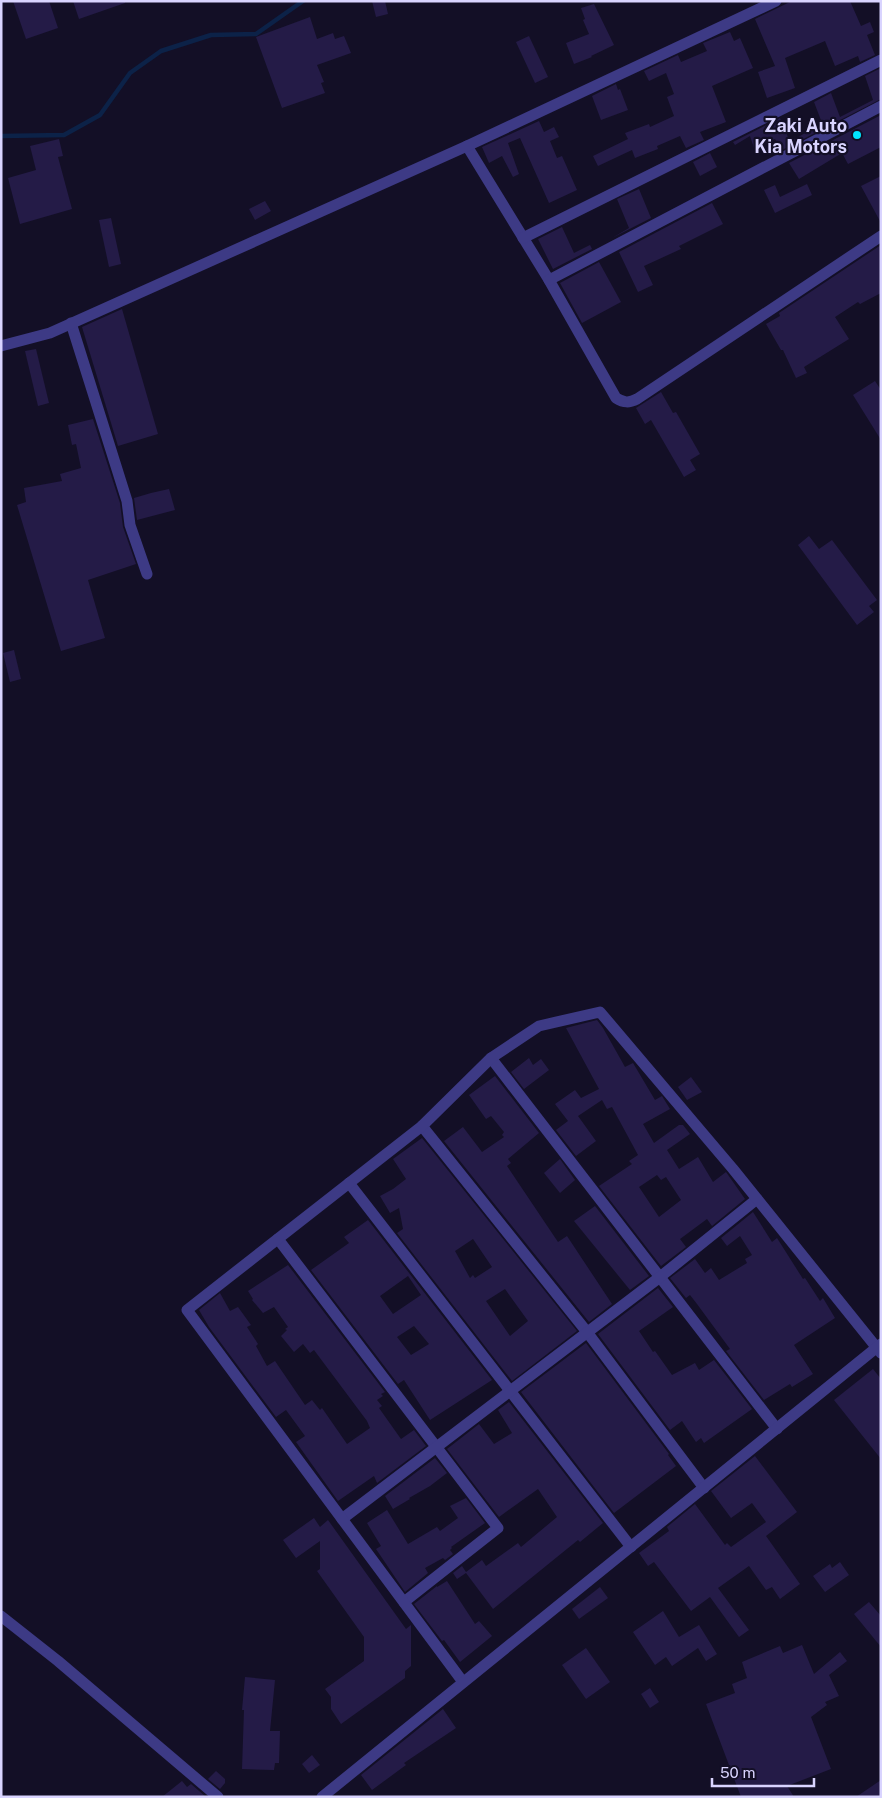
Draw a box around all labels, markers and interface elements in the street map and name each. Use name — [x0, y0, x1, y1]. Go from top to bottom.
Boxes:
place label: Zaki Auto Kia Motors — [754, 115, 847, 157]
marker: Zaki Auto Kia Motors — [851, 129, 863, 141]
scale bar — [712, 1756, 814, 1788]
text: 50 m — [720, 1764, 755, 1781]

